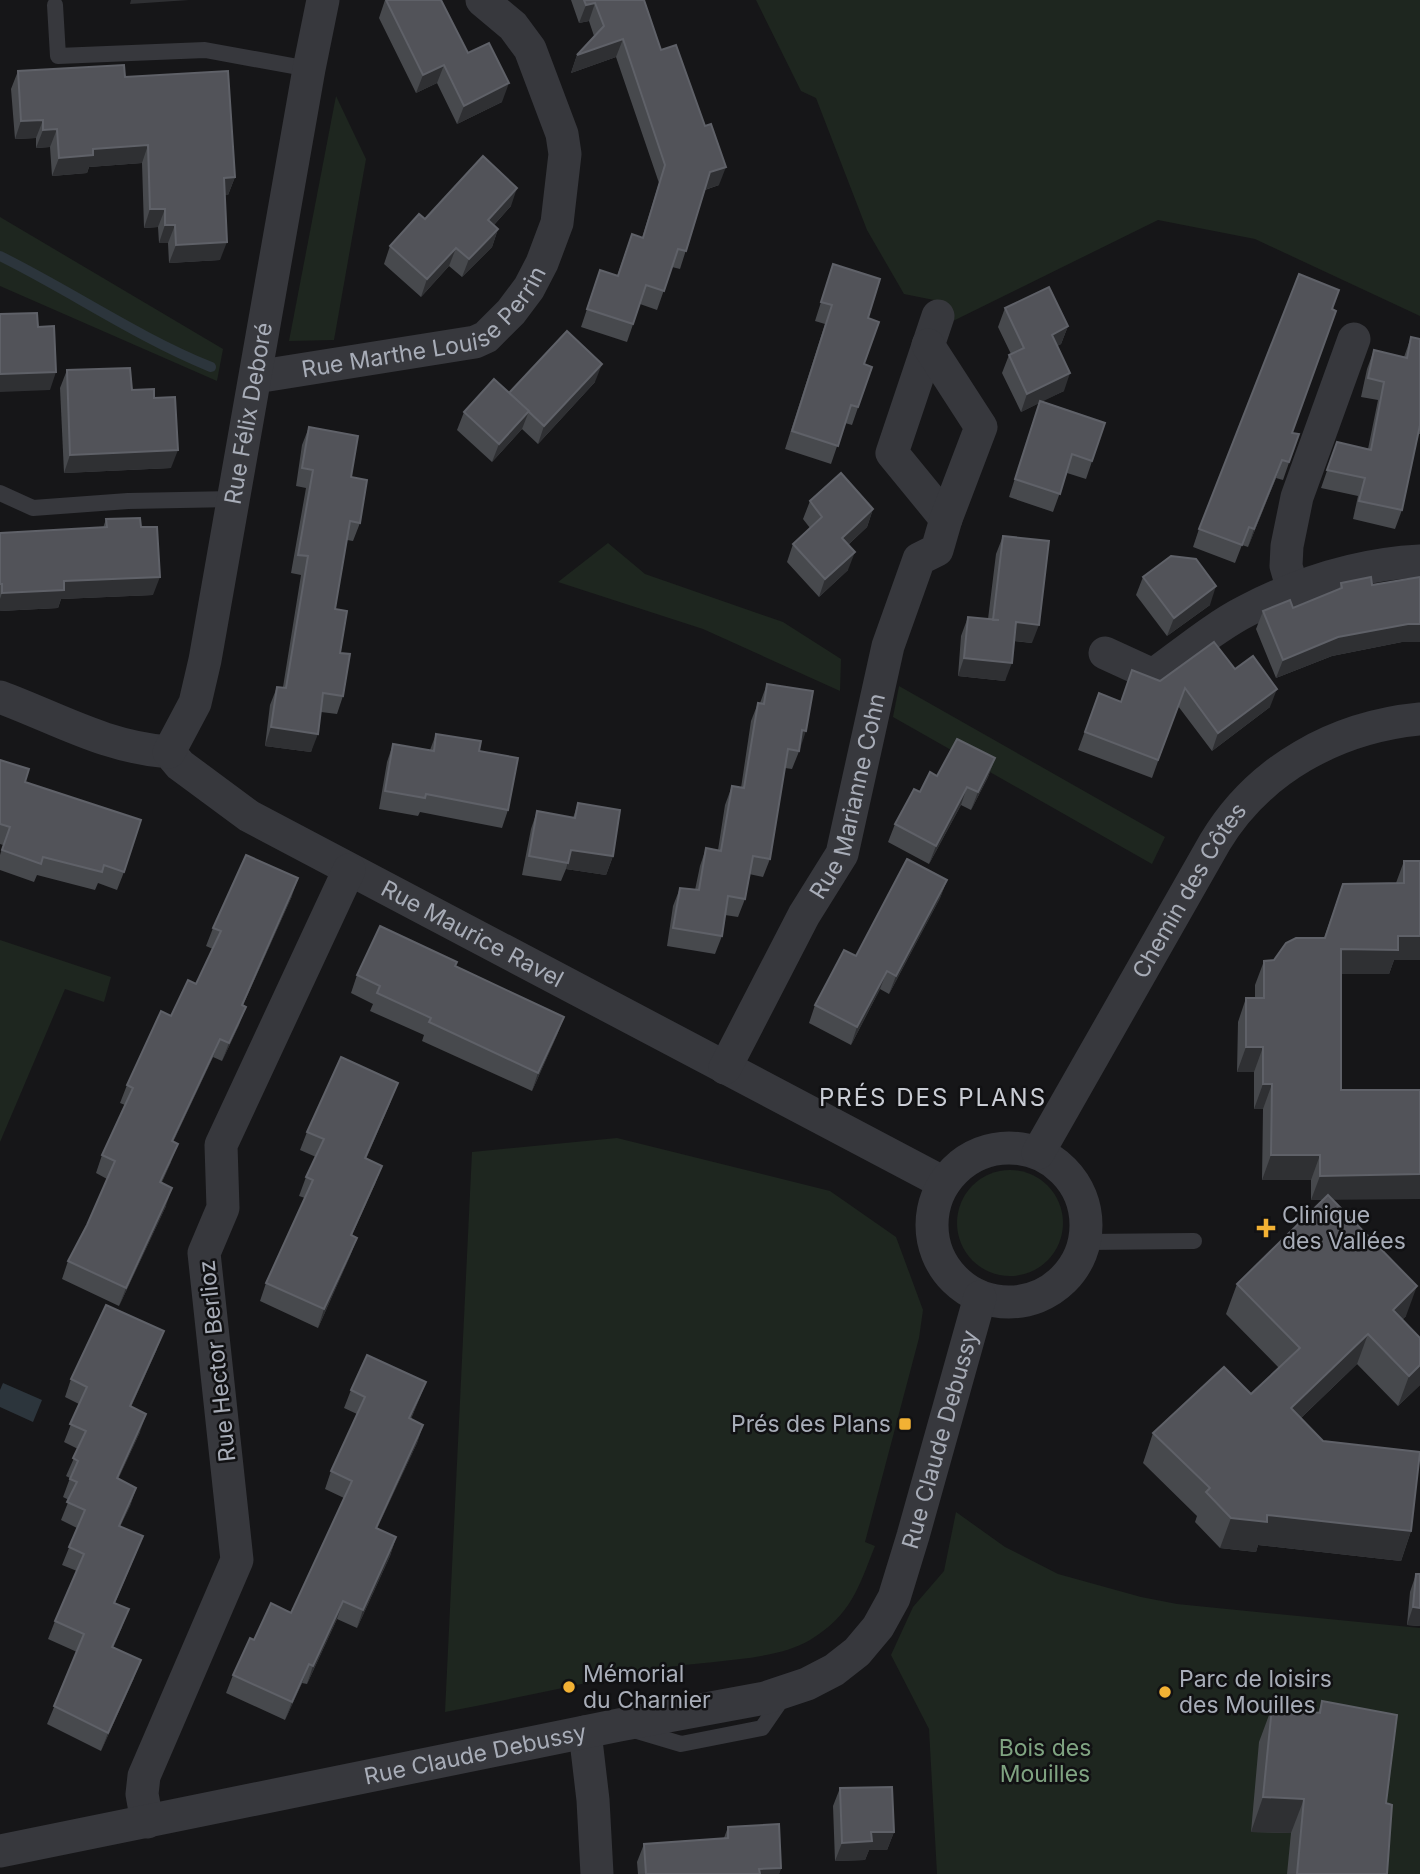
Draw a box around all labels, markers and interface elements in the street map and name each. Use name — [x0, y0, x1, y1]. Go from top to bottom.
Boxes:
street label: Rue Marthe Louise Perrin — [300, 262, 552, 384]
street label: Rue Félix Deboré — [219, 320, 278, 507]
street label: Rue Marianne Cohn — [804, 691, 891, 904]
street label: Chemin des Côtes — [1126, 797, 1252, 983]
street label: Rue Maurice Ravel — [377, 874, 568, 994]
district label: PRÉS DES PLANS — [819, 1082, 1047, 1112]
place label: Clinique des Vallées — [1282, 1201, 1406, 1255]
marker: Clinique des Vallées — [1256, 1218, 1276, 1238]
street label: Rue Hector Berlioz — [192, 1259, 242, 1463]
street label: Rue Claude Debussy — [896, 1327, 984, 1552]
place label: Prés des Plans — [731, 1410, 891, 1438]
marker: Prés des Plans — [897, 1416, 913, 1432]
place label: Mémorial du Charnier — [583, 1660, 711, 1714]
place label: Parc de loisirs des Mouilles — [1179, 1665, 1332, 1719]
marker: Mémorial du Charnier — [561, 1679, 577, 1695]
marker: Parc de loisirs des Mouilles — [1157, 1684, 1173, 1700]
street label: Rue Claude Debussy — [362, 1718, 589, 1791]
park label: Bois des Mouilles — [999, 1734, 1091, 1788]

